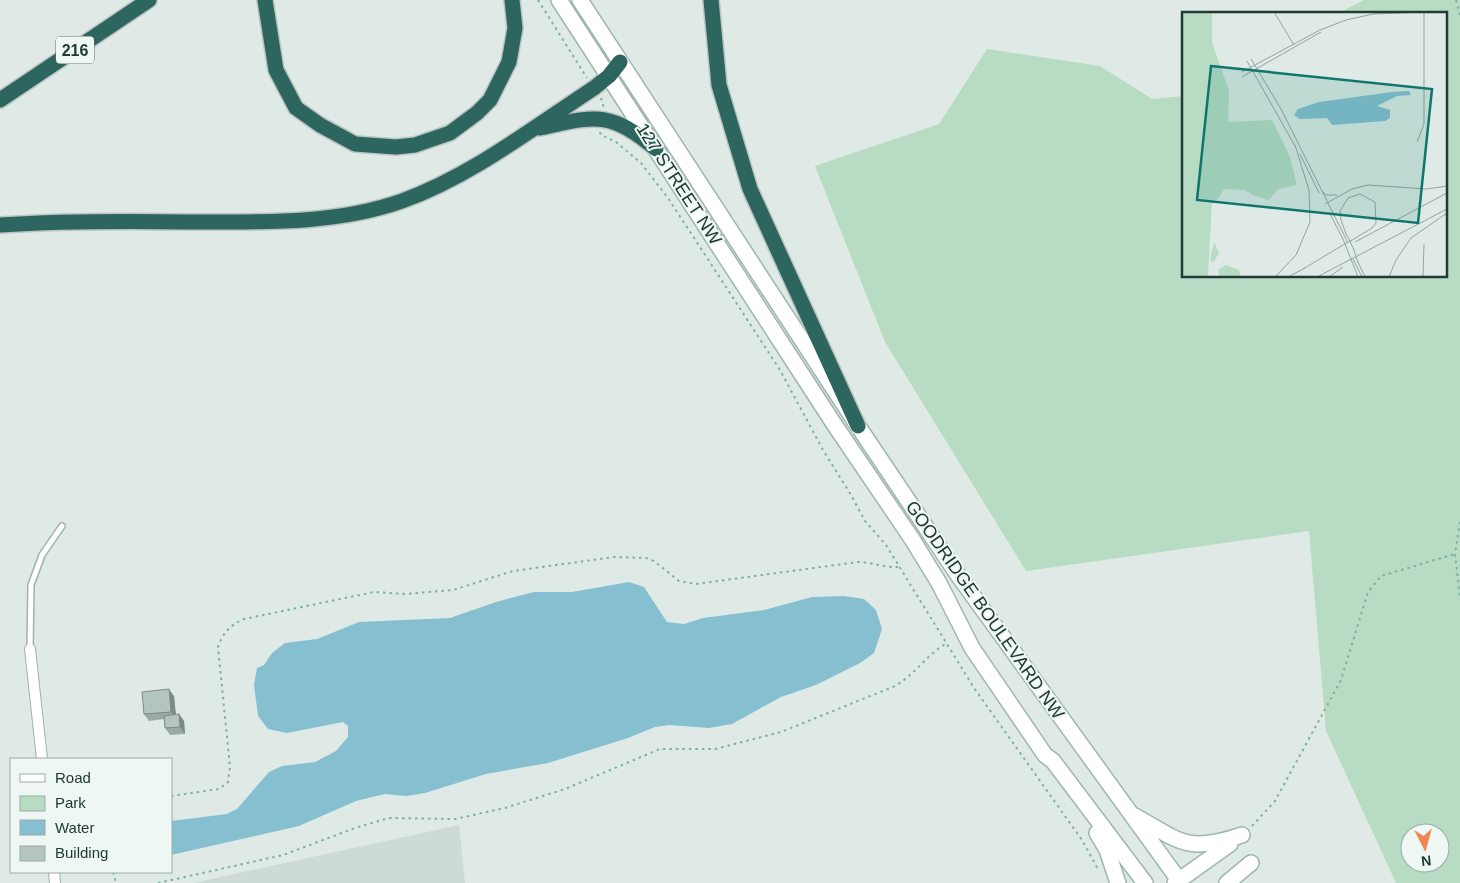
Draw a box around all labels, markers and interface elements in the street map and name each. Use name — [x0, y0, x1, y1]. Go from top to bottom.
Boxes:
inset map — [1182, 12, 1448, 278]
road number: 216 — [56, 36, 94, 64]
street label: 127 STREET NW — [632, 120, 726, 248]
street label: GOODRIDGE BOULEVARD NW — [902, 497, 1068, 723]
legend — [10, 758, 172, 873]
text: Road — [55, 769, 91, 786]
text: Park — [55, 794, 86, 811]
text: Water — [55, 819, 94, 836]
north arrow — [1400, 823, 1450, 873]
text: Building — [55, 844, 108, 861]
text: N — [1420, 852, 1432, 869]

